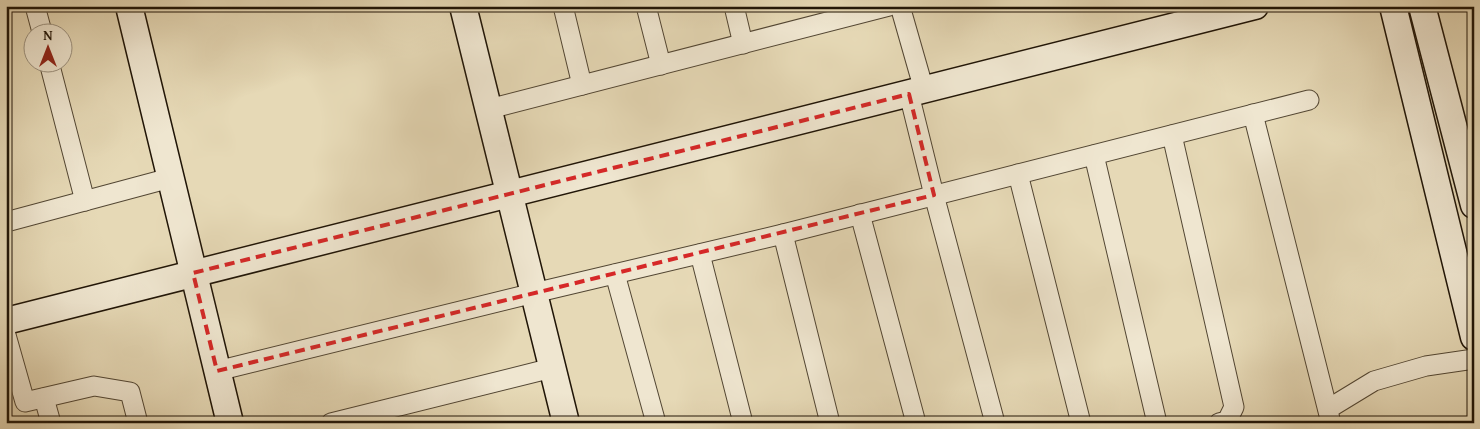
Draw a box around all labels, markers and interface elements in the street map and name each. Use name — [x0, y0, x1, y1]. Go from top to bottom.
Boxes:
north arrow — [22, 22, 72, 72]
text: N — [43, 25, 53, 45]

